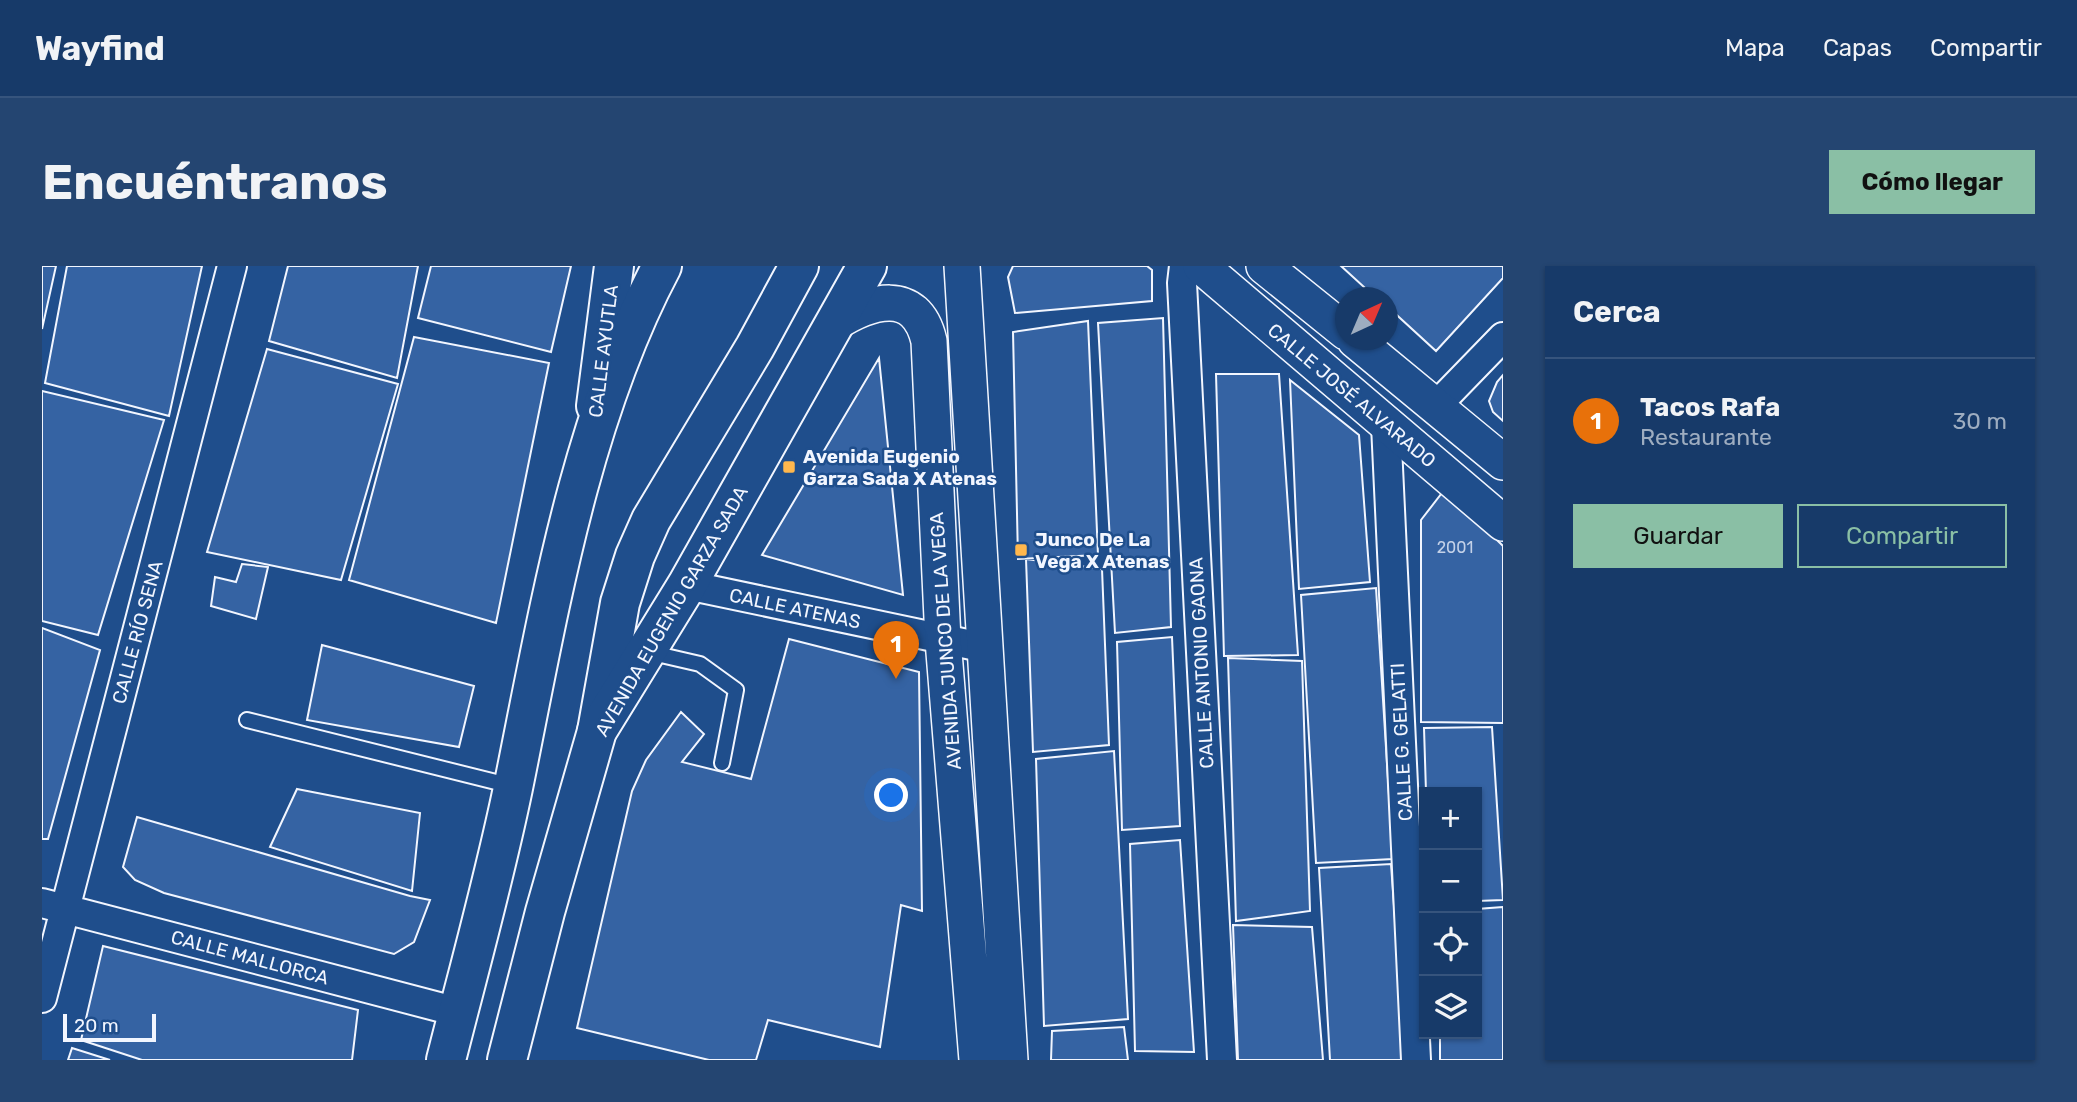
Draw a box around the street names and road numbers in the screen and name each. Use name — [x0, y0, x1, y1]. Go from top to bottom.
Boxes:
street label: CALLE AYUTLA — [584, 283, 623, 419]
street label: CALLE JOSÉ ALVARADO — [1263, 318, 1440, 472]
street label: AVENIDA EUGENIO GARZA SADA — [590, 482, 753, 740]
street label: AVENIDA JUNCO DE LA VEGA — [925, 511, 966, 771]
street label: CALLE ANTONIO GAONA — [1184, 556, 1219, 769]
street label: CALLE RÍO SENA — [107, 558, 168, 706]
street label: CALLE ATENAS — [727, 583, 863, 634]
street label: CALLE G. GELATTI — [1386, 662, 1417, 822]
street label: CALLE MALLORCA — [168, 925, 332, 990]

